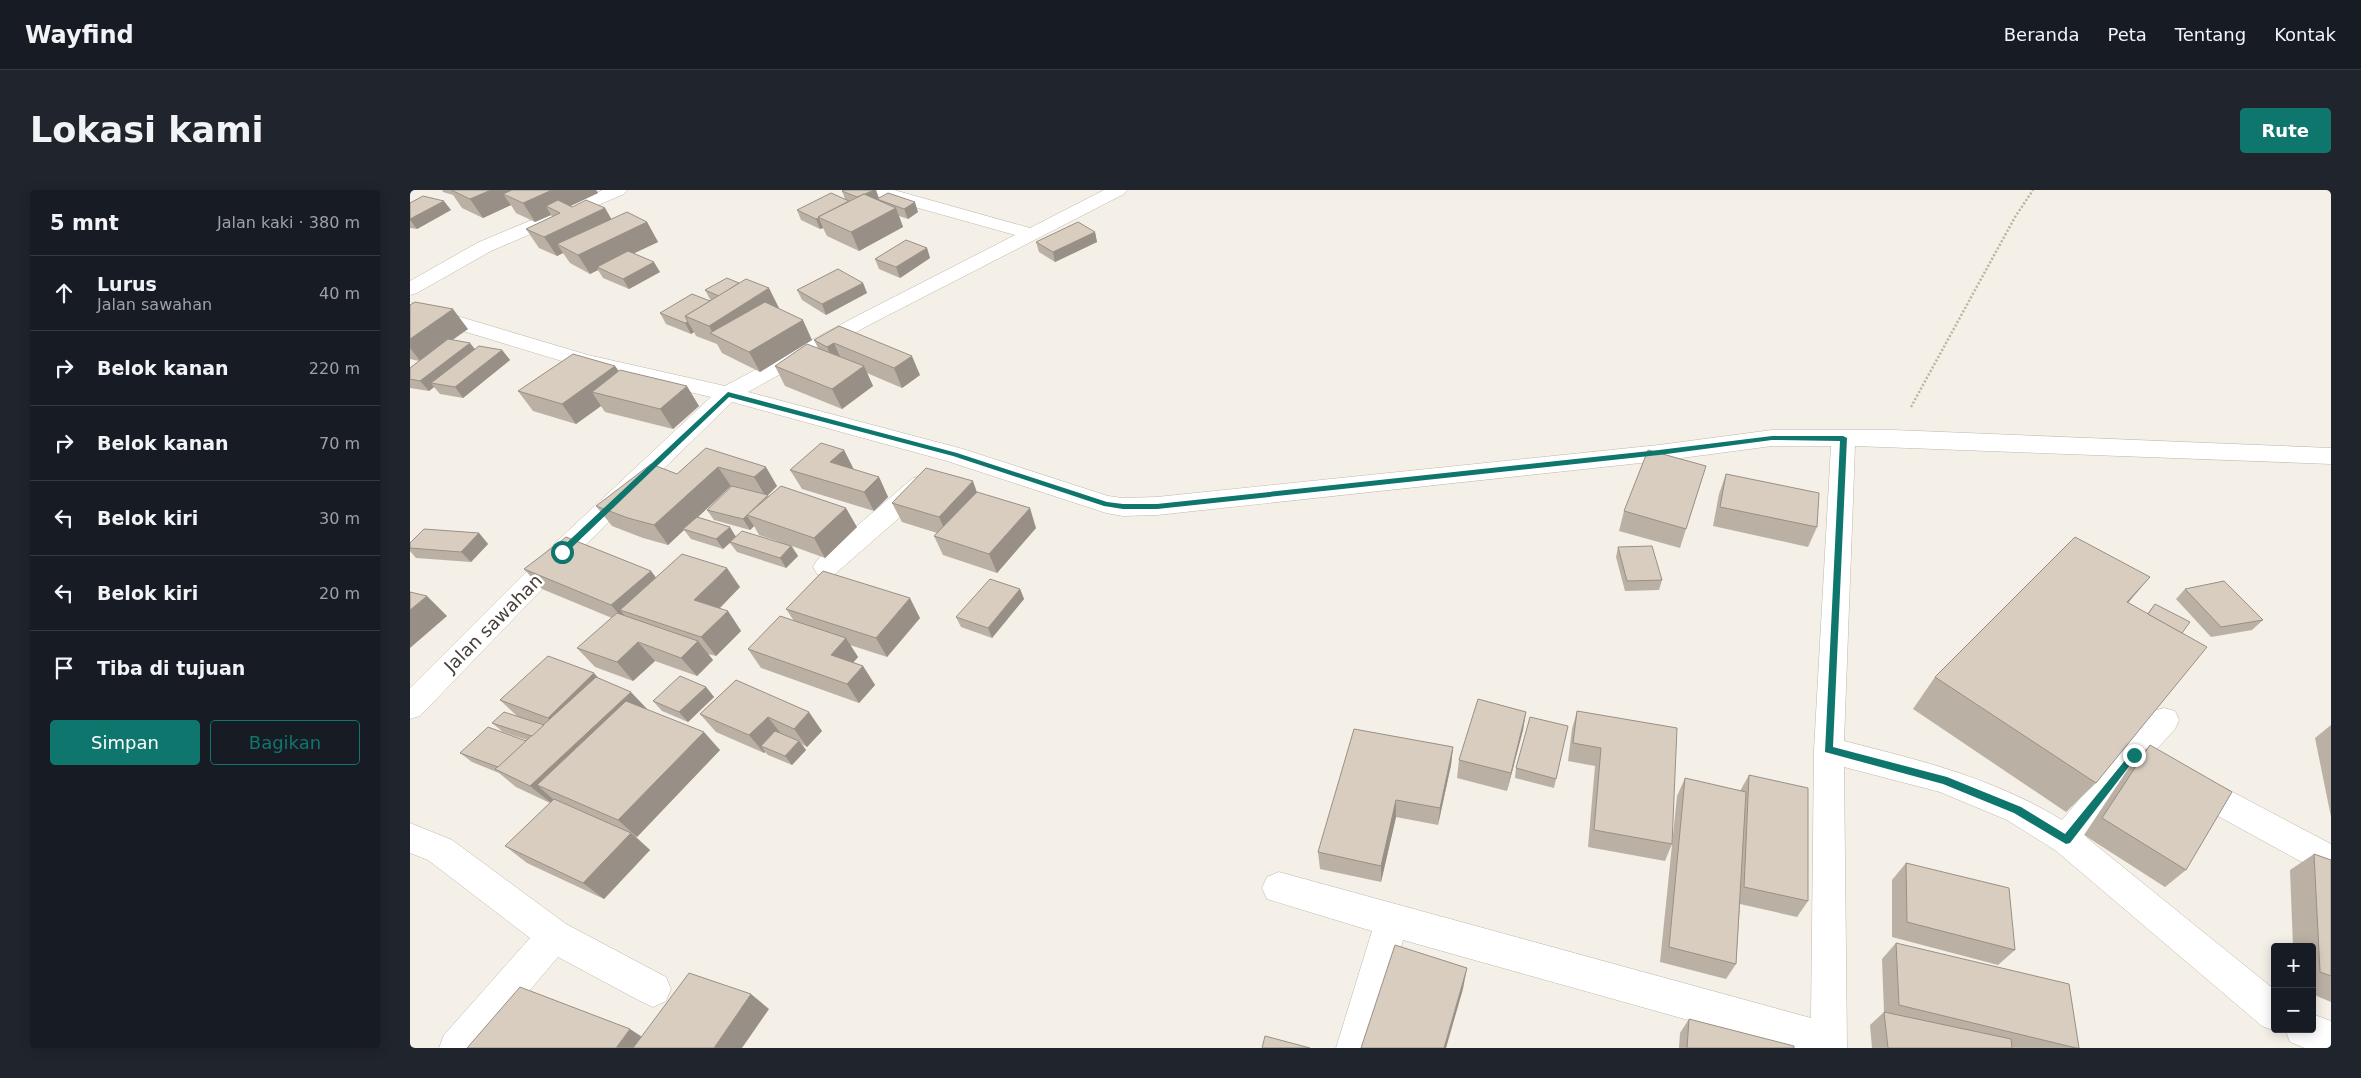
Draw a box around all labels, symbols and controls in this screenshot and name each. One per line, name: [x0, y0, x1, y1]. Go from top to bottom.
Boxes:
text: Wayfind: [25, 21, 134, 49]
text: Beranda: [2004, 24, 2079, 45]
text: Peta: [2107, 24, 2147, 45]
text: Tentang: [2175, 24, 2246, 45]
text: Kontak: [2274, 24, 2336, 45]
button: Rute: [2240, 108, 2331, 153]
text: Lokasi kami: [30, 110, 264, 150]
text: 5 mnt: [50, 211, 119, 235]
text: Jalan kaki · 380 m: [217, 213, 360, 232]
text: Lurus: [97, 273, 157, 295]
icon: ahead: [50, 279, 78, 307]
text: 40 m: [319, 284, 360, 303]
text: Jalan sawahan: [97, 295, 212, 314]
icon: right: [50, 354, 78, 382]
text: Belok kanan: [97, 357, 229, 379]
text: 220 m: [309, 359, 360, 378]
icon: right: [50, 429, 78, 457]
text: Belok kanan: [97, 432, 229, 454]
text: 70 m: [319, 434, 360, 453]
icon: left: [50, 504, 78, 532]
text: Belok kiri: [97, 507, 198, 529]
text: 30 m: [319, 509, 360, 528]
route start: [551, 541, 574, 564]
street label: Jalan sawahan: [439, 570, 546, 677]
icon: left: [50, 579, 78, 607]
text: Belok kiri: [97, 582, 198, 604]
text: 20 m: [319, 584, 360, 603]
icon: arrive: [50, 654, 78, 682]
text: Tiba di tujuan: [97, 657, 245, 679]
button: Simpan: [50, 720, 200, 765]
button: Bagikan: [210, 720, 360, 765]
route end: [2123, 744, 2146, 767]
map controls: [2271, 943, 2316, 1033]
button: +: [2271, 943, 2316, 988]
button: −: [2271, 988, 2316, 1033]

